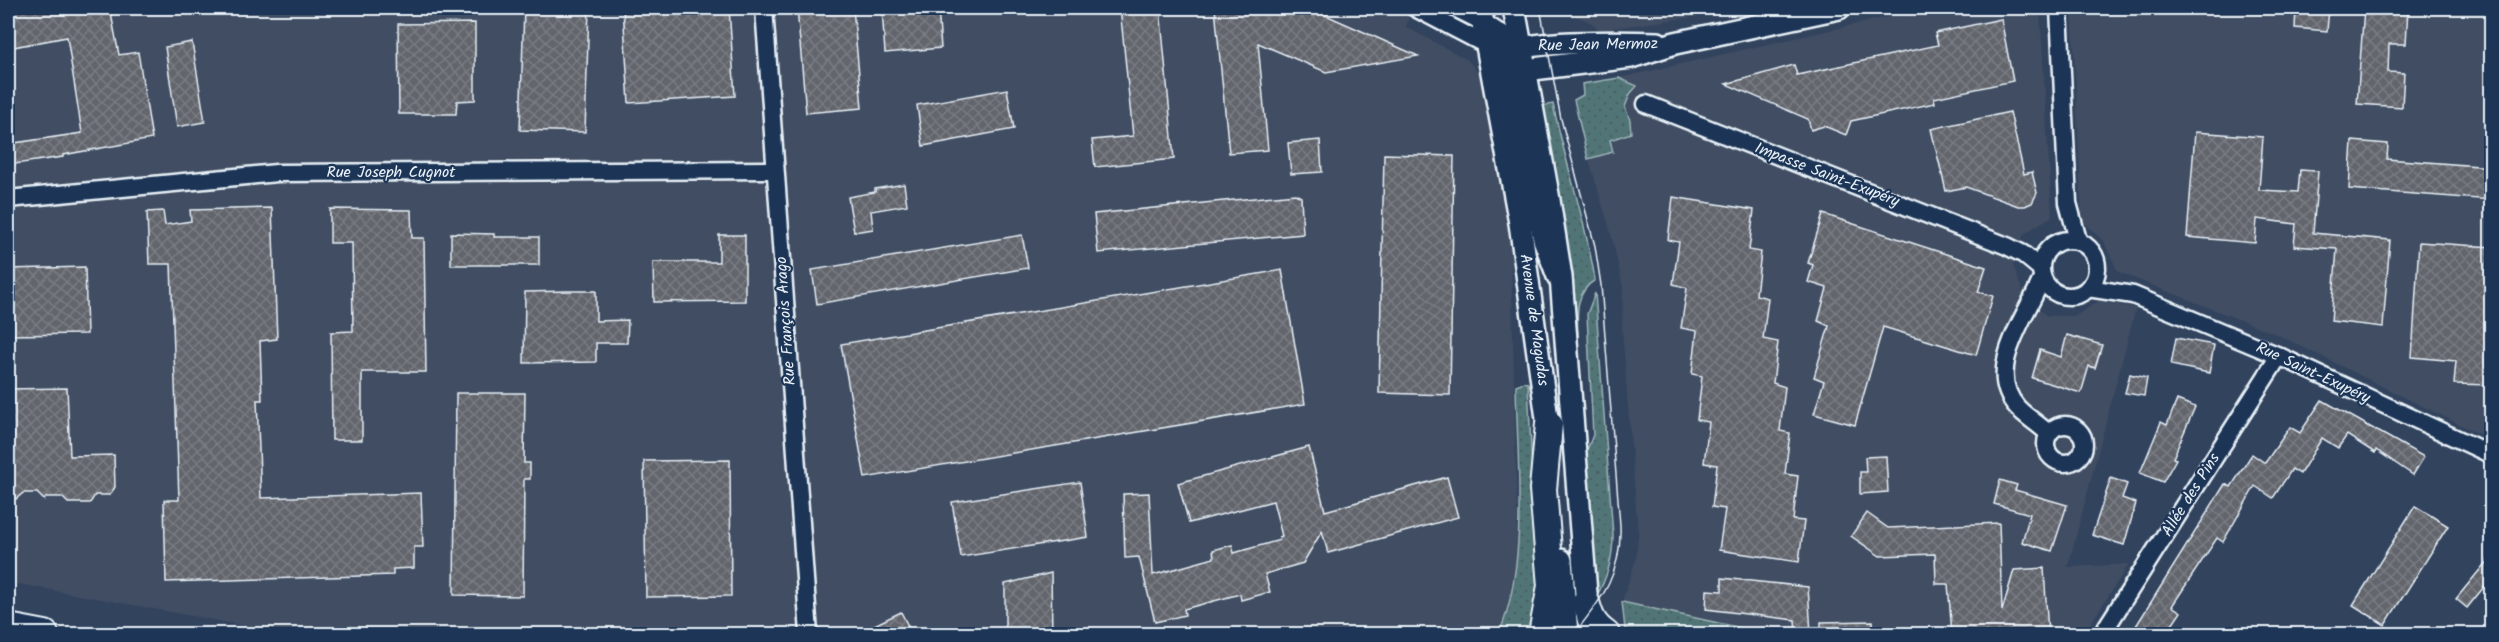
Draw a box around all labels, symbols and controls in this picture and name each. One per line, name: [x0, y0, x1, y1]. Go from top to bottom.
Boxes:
street label: Rue Jean Mermoz: [1538, 31, 1658, 59]
street label: Impasse Saint-Exupéry: [1751, 136, 1904, 214]
street label: Rue Joseph Cugnot: [327, 160, 456, 185]
street label: Avenue de Magudas: [1512, 252, 1556, 388]
street label: Rue François Arago: [769, 256, 803, 386]
street label: Rue Saint-Exupéry: [2252, 335, 2375, 411]
street label: Allée des Pins: [2155, 448, 2227, 542]

